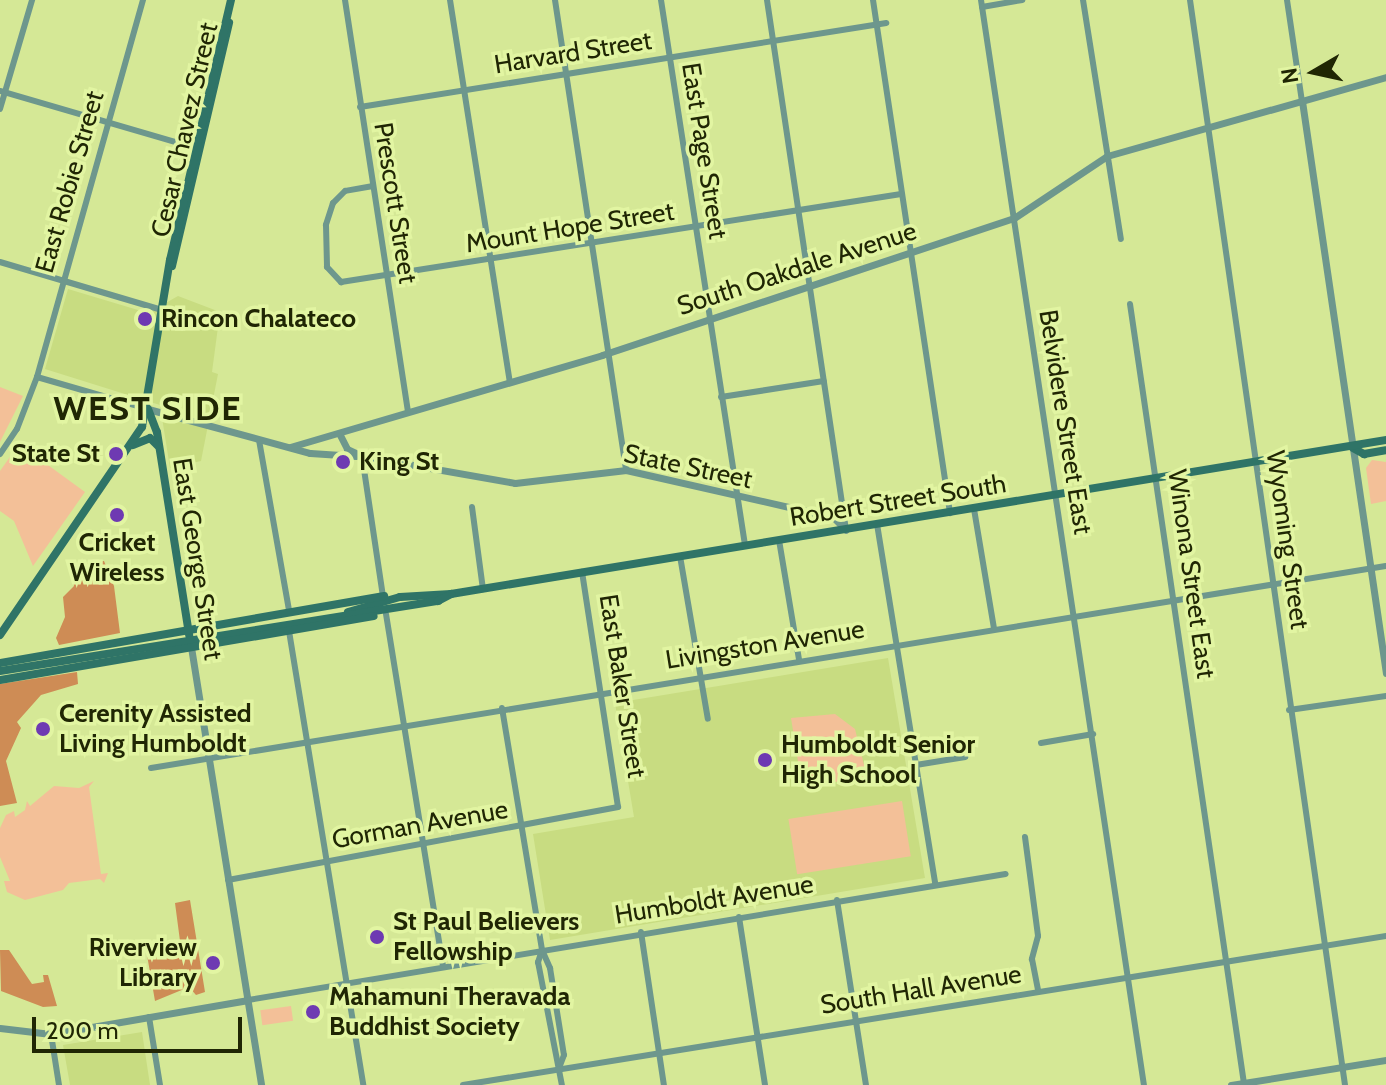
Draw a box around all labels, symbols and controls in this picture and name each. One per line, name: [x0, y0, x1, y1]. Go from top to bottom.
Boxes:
street label: Cesar Chavez Street: [145, 20, 225, 240]
street label: Harvard Street: [492, 25, 654, 81]
north arrow: [1274, 32, 1354, 112]
street label: East Page Street: [675, 61, 733, 241]
text: N: [1275, 66, 1304, 86]
street label: East Robie Street: [29, 88, 111, 276]
street label: Prescott Street: [367, 120, 423, 286]
street label: Mount Hope Street: [464, 196, 676, 260]
street label: South Oakdale Avenue: [673, 216, 921, 322]
place label: Rincon Chalateco: [161, 303, 356, 335]
street label: Belvidere Street East: [1032, 307, 1098, 537]
marker: Rincon Chalateco: [136, 310, 154, 328]
district label: WEST SIDE: [53, 389, 243, 429]
place label: State St: [12, 438, 100, 470]
street label: State Street: [621, 438, 755, 496]
marker: State St: [107, 445, 125, 463]
place label: King St: [359, 446, 439, 478]
street label: Wyoming Street: [1259, 449, 1315, 631]
marker: King St: [334, 453, 352, 471]
street label: East George Street: [166, 456, 228, 662]
street label: Winona Street East: [1161, 467, 1221, 681]
street label: Robert Street South: [788, 468, 1008, 534]
marker: Cricket Wireless: [108, 506, 126, 524]
place label: Cricket Wireless: [70, 527, 164, 588]
street label: East Baker Street: [592, 592, 652, 780]
street label: Livingston Avenue: [663, 614, 867, 676]
place label: Cerenity Assisted Living Humboldt: [59, 698, 252, 760]
marker: Cerenity Assisted Living Humboldt: [34, 720, 52, 738]
place label: Humboldt Senior High School: [781, 729, 975, 790]
marker: Humboldt Senior High School: [756, 751, 774, 769]
street label: Gorman Avenue: [330, 794, 510, 856]
street label: Humboldt Avenue: [612, 869, 816, 931]
place label: St Paul Believers Fellowship: [393, 906, 579, 968]
marker: St Paul Believers Fellowship: [368, 928, 386, 946]
place label: Riverview Library: [89, 932, 197, 994]
marker: Riverview Library: [204, 954, 222, 972]
street label: South Hall Avenue: [818, 959, 1024, 1021]
place label: Mahamuni Theravada Buddhist Society: [329, 981, 570, 1042]
scale bar: [36, 1001, 246, 1051]
marker: Mahamuni Theravada Buddhist Society: [304, 1003, 322, 1021]
text: 200 m: [46, 1016, 119, 1045]

